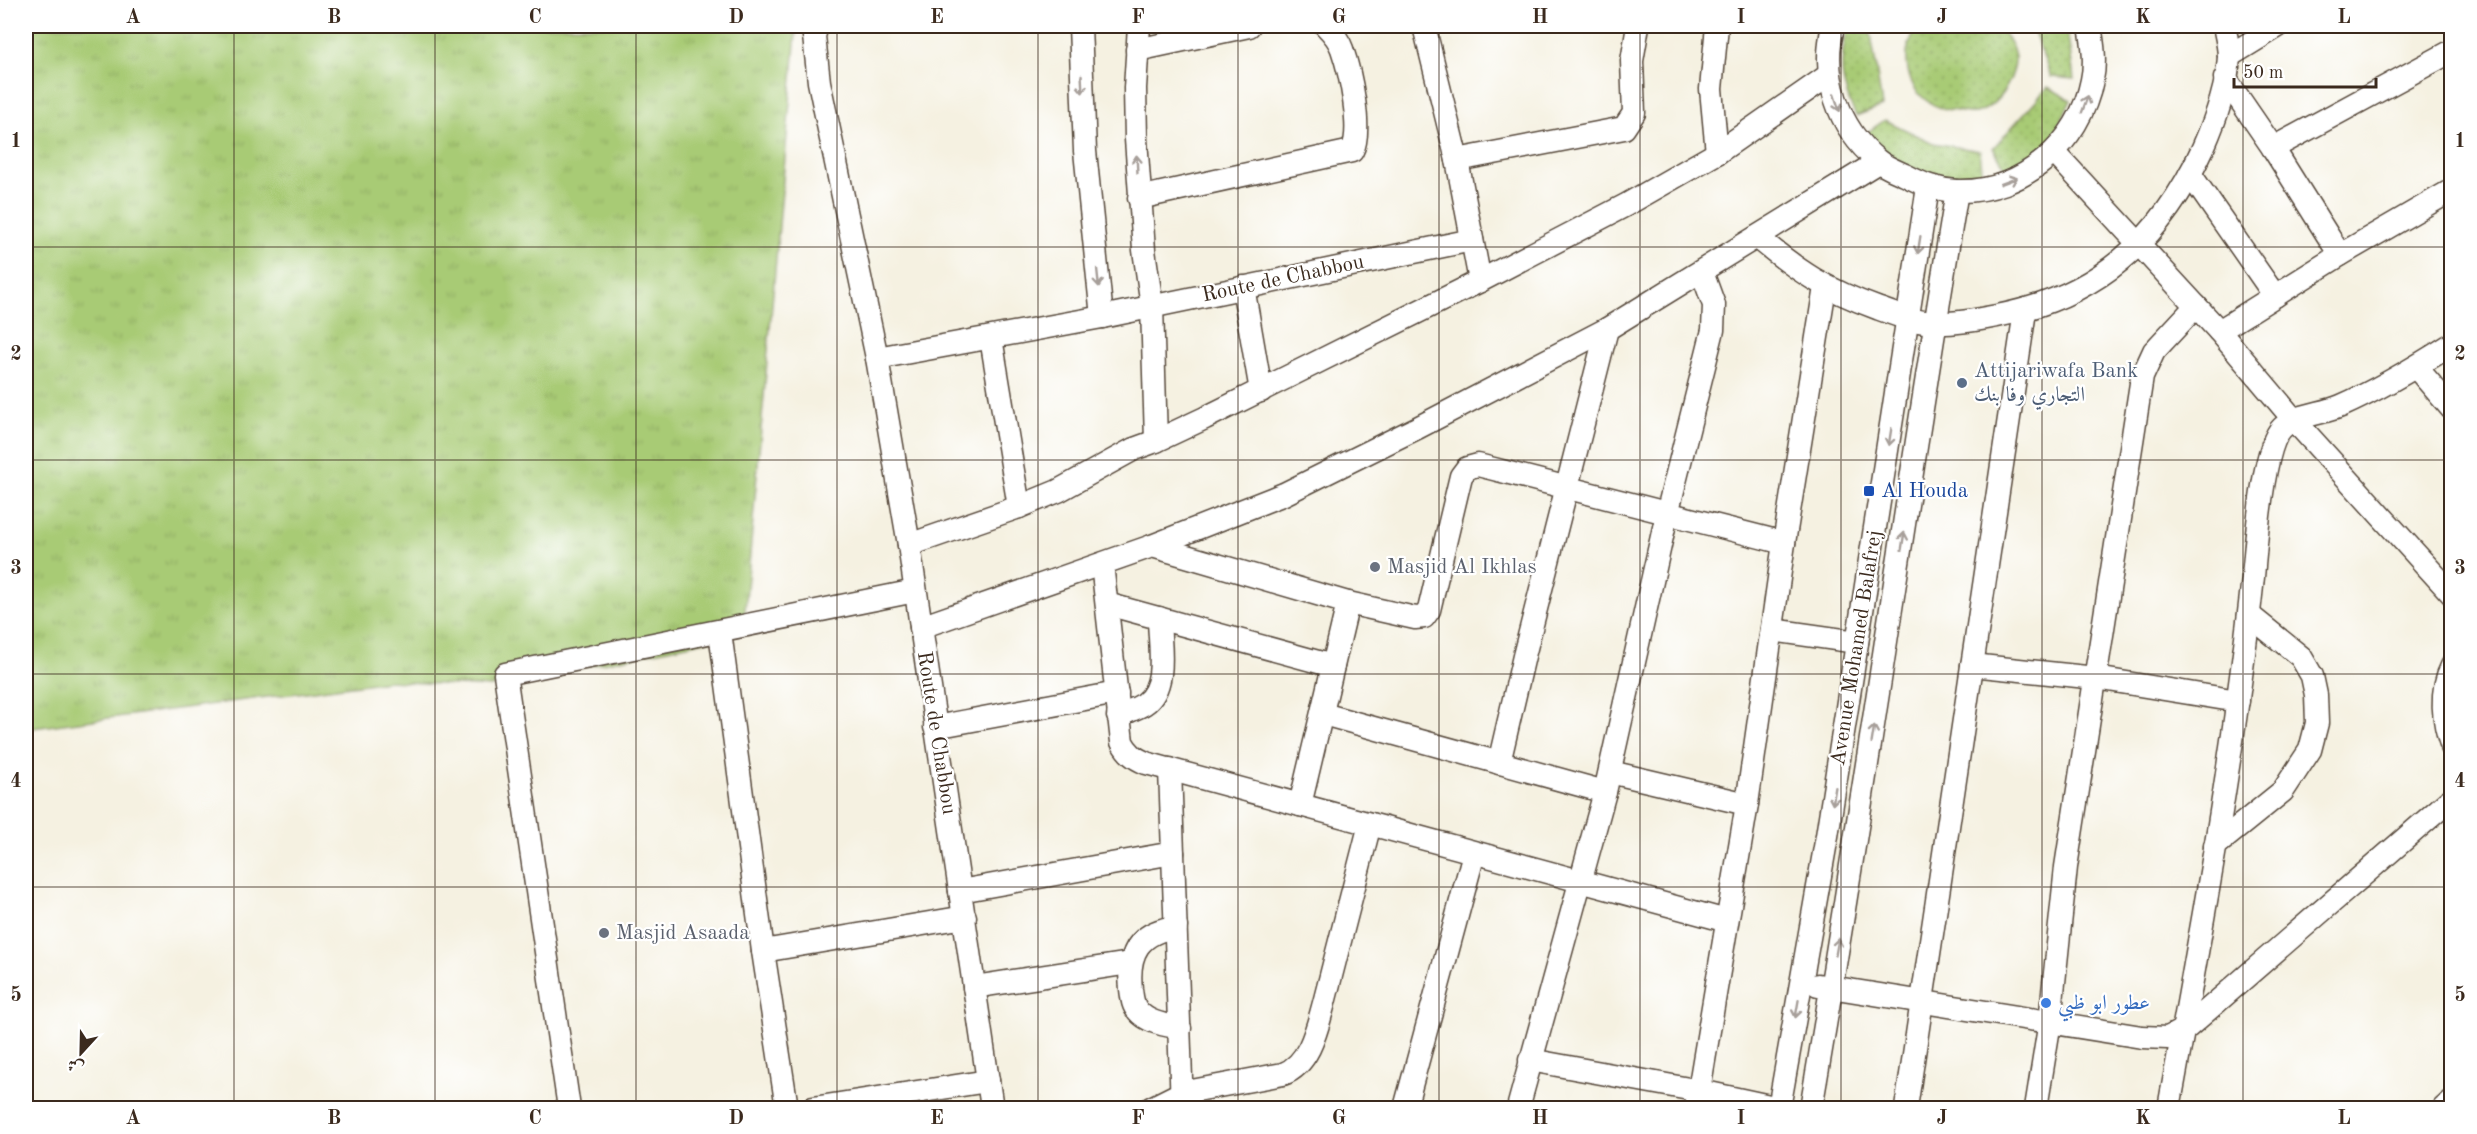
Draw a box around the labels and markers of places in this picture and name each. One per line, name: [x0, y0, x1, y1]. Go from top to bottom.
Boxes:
place label: Attijariwafa Bank التجاري وفا بنك: [1974, 361, 2138, 410]
marker: Attijariwafa Bank التجاري وفا بنك: [1955, 376, 1969, 390]
place label: Al Houda: [1881, 481, 1968, 502]
marker: Al Houda: [1862, 484, 1876, 498]
place label: Masjid Al Ikhlas: [1387, 557, 1537, 578]
marker: Masjid Al Ikhlas: [1368, 560, 1382, 574]
place label: Masjid Asaada: [616, 923, 750, 944]
marker: Masjid Asaada: [597, 926, 611, 940]
place label: عطور ابو ظبي: [2058, 993, 2150, 1022]
marker: عطور ابو ظبي: [2039, 996, 2053, 1010]

